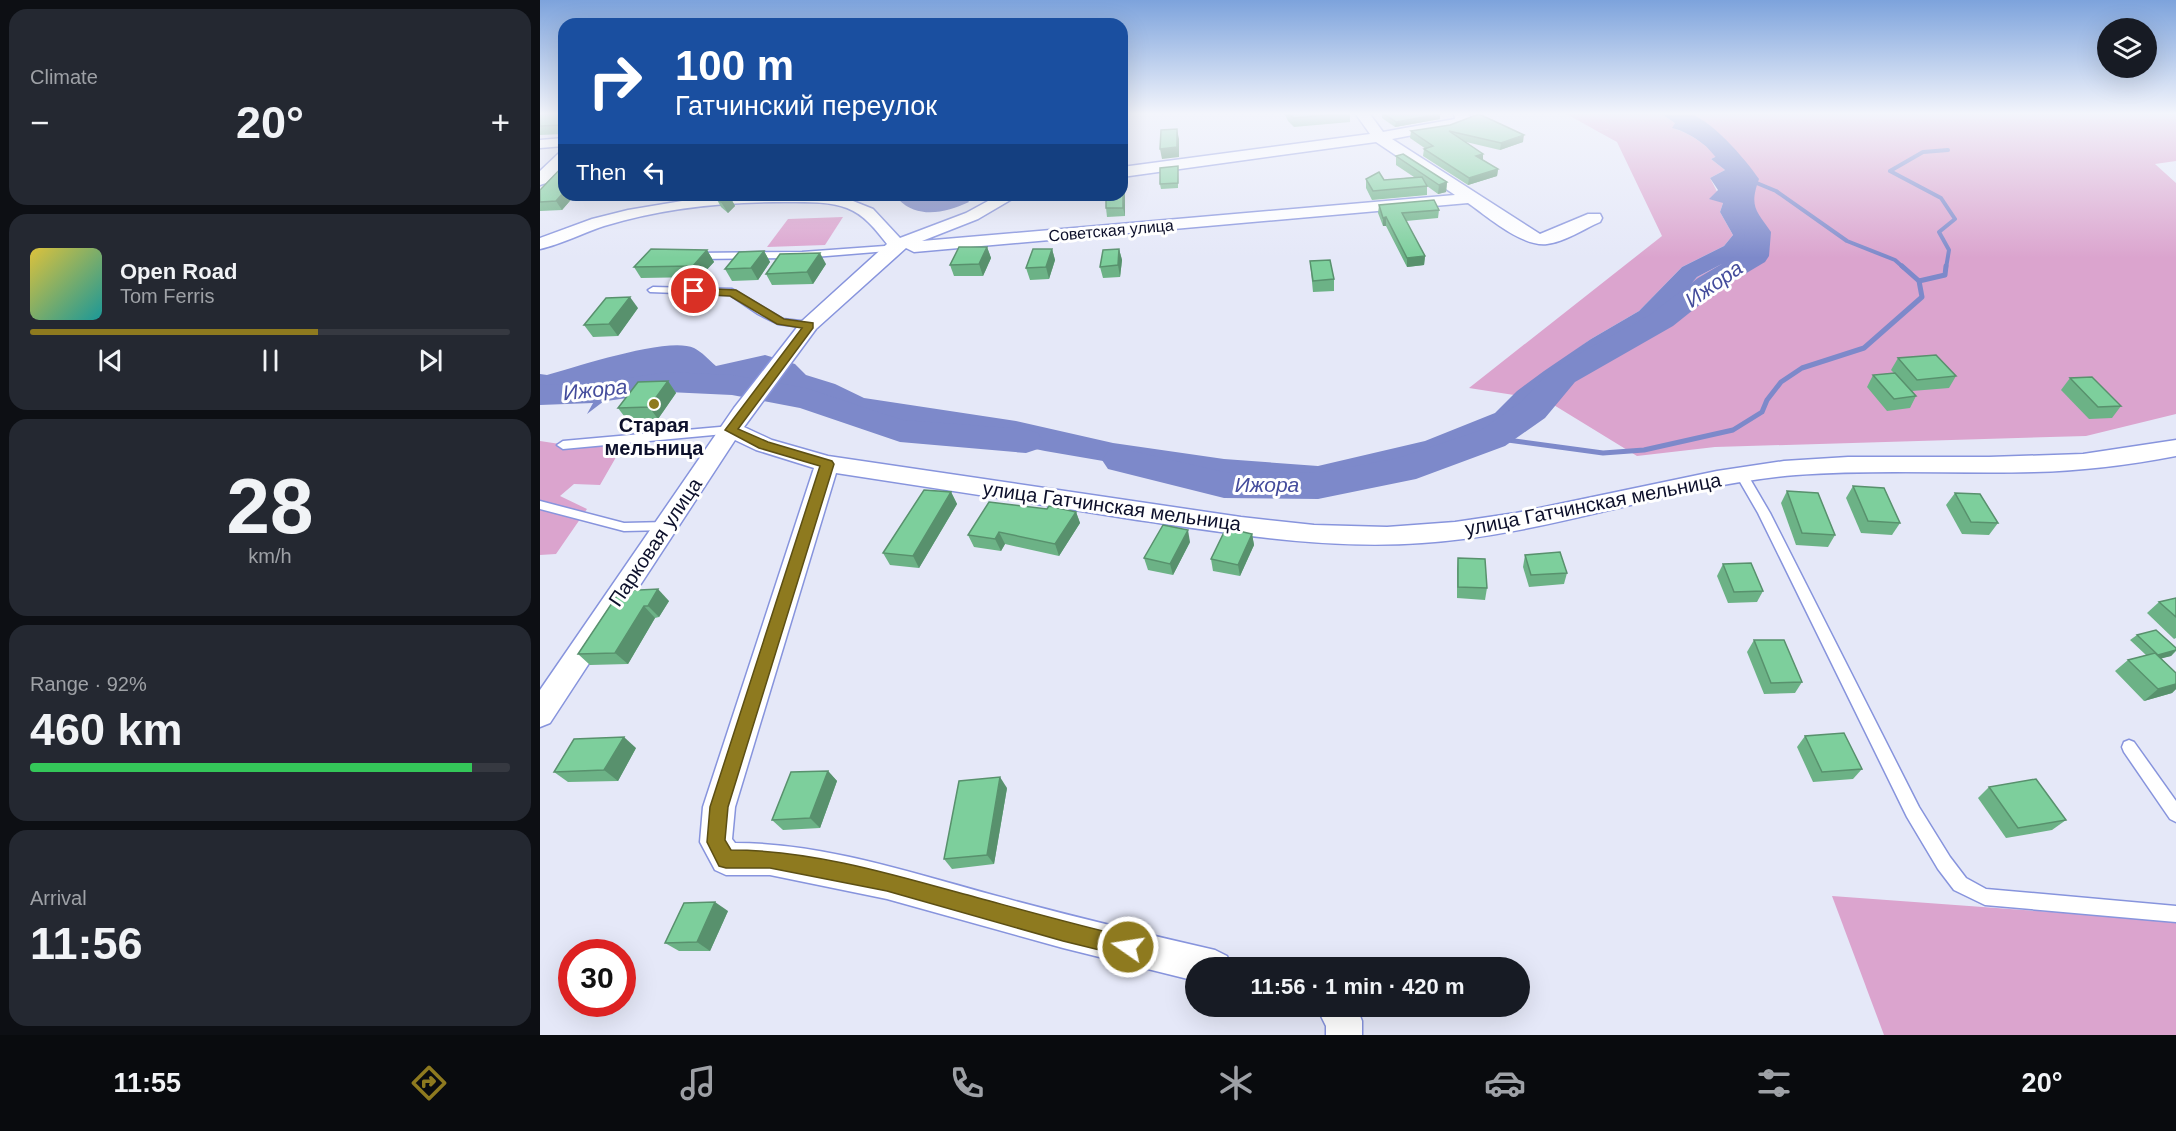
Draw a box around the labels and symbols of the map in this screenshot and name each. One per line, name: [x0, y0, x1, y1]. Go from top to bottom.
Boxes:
street label: Советская улица: [1048, 217, 1174, 244]
water label: Ижора: [1681, 256, 1747, 312]
pin: [668, 265, 719, 316]
water label: Ижора: [562, 375, 628, 404]
marker: Старая мельница: [647, 397, 661, 411]
place label: Старая мельница: [605, 414, 704, 459]
street label: улица Гатчинская мельница: [1463, 468, 1724, 540]
street label: Парковая улица: [604, 473, 706, 610]
water label: Ижора: [1235, 473, 1299, 496]
street label: улица Гатчинская мельница: [981, 477, 1243, 535]
position arrow: [1096, 915, 1160, 979]
speed limit sign: 30: [558, 939, 636, 1017]

